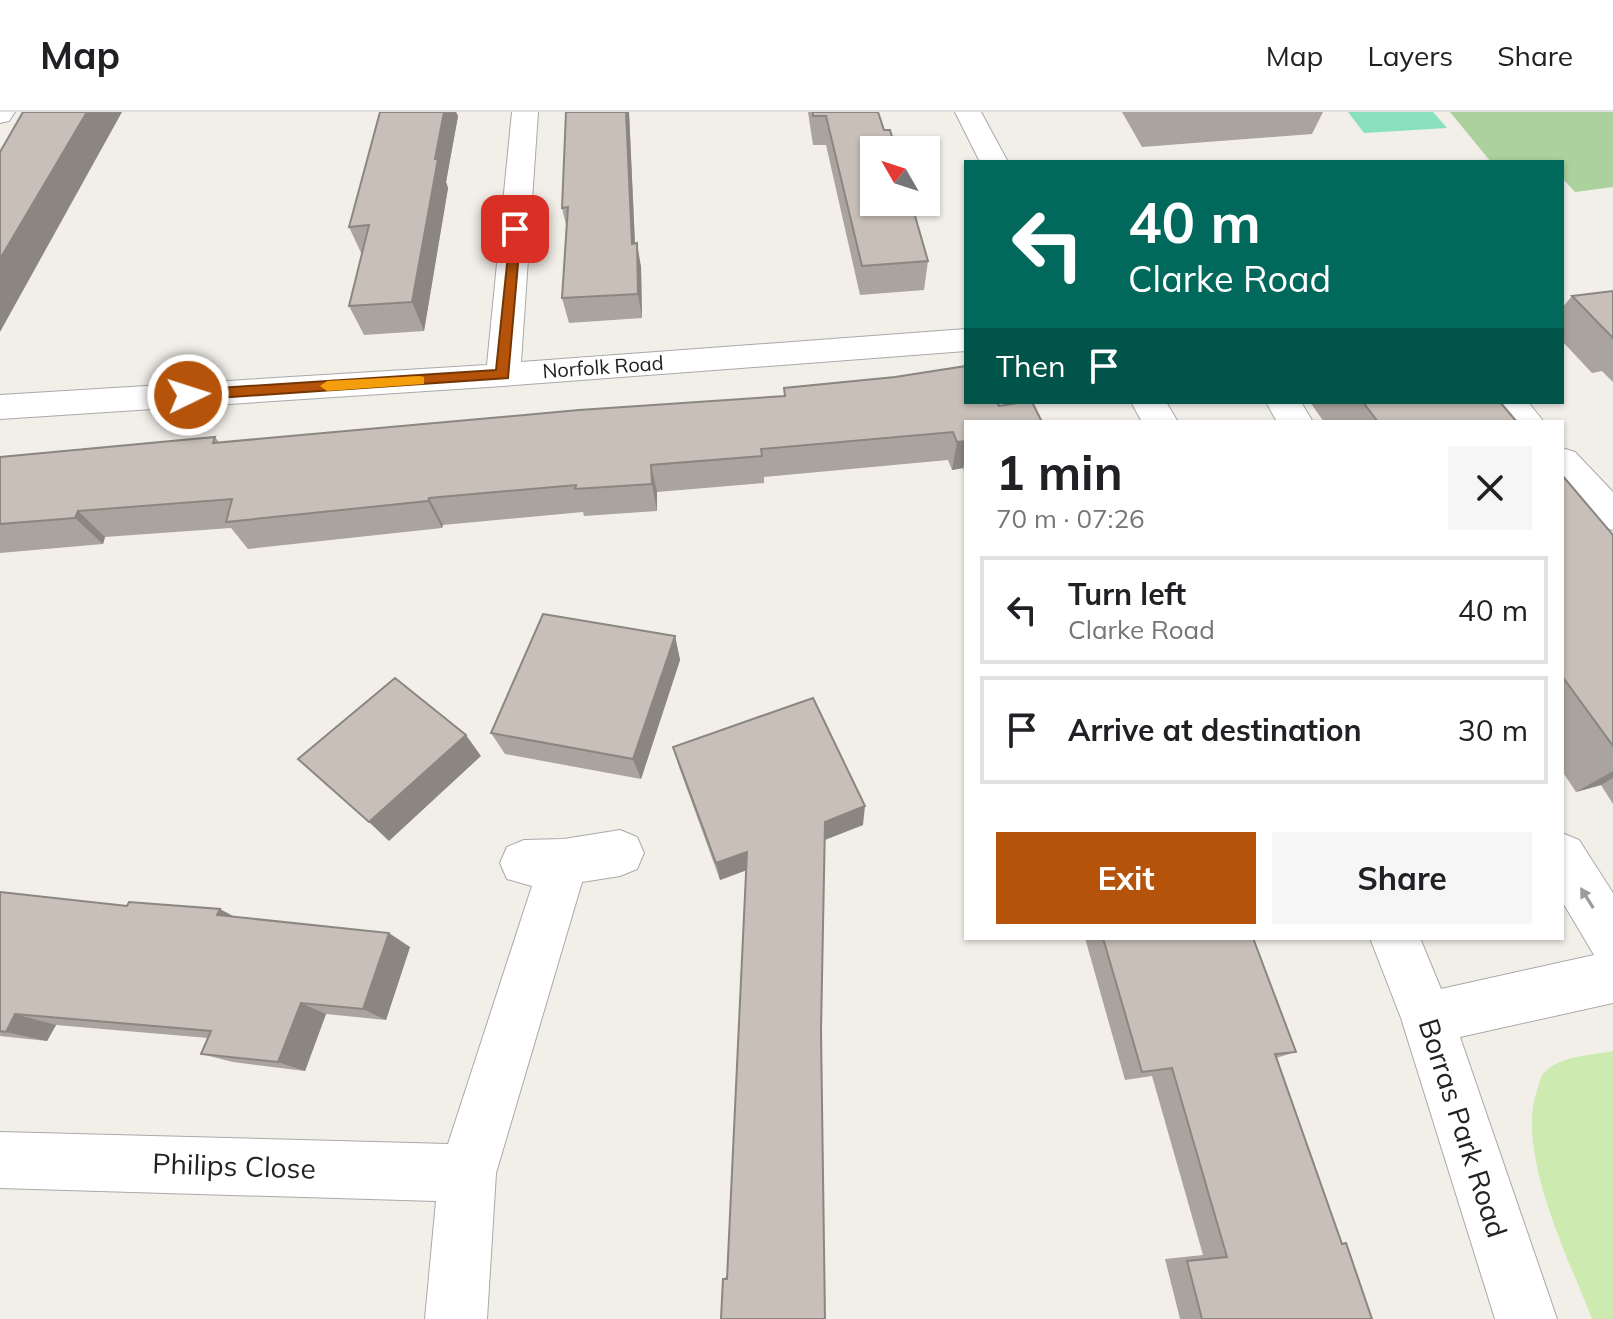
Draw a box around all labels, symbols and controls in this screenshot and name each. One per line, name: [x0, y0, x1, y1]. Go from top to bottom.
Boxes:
text: Map: [40, 31, 120, 79]
text: Map: [1266, 38, 1323, 73]
text: Layers: [1367, 38, 1453, 73]
text: Share: [1497, 38, 1573, 73]
north arrow: [860, 136, 940, 216]
map controls: [860, 136, 940, 216]
text: 40 m: [1128, 187, 1261, 257]
icon: left: [996, 192, 1100, 296]
pin: [481, 195, 549, 263]
icon: arrive: [493, 207, 537, 251]
text: Clarke Road: [1128, 256, 1331, 301]
icon: arrive: [1082, 344, 1126, 388]
text: Then: [996, 347, 1066, 385]
street label: Norfolk Road: [542, 350, 664, 383]
position arrow: [146, 353, 230, 437]
text: 1 min: [996, 442, 1123, 502]
button: close: [1448, 446, 1532, 530]
text: 70 m · 07:26: [996, 502, 1145, 535]
text: Turn left: [1068, 575, 1186, 613]
icon: left: [1000, 588, 1044, 632]
text: 40 m: [1458, 591, 1528, 629]
text: Clarke Road: [1068, 613, 1215, 646]
icon: arrive: [1000, 708, 1044, 752]
text: Arrive at destination: [1068, 711, 1362, 749]
text: 30 m: [1458, 711, 1528, 749]
button: Exit: [996, 832, 1256, 924]
button: Share: [1272, 832, 1532, 924]
one-way arrow: [1581, 887, 1595, 909]
street label: Borras Park Road: [1412, 1014, 1515, 1242]
street label: Philips Close: [152, 1145, 316, 1186]

